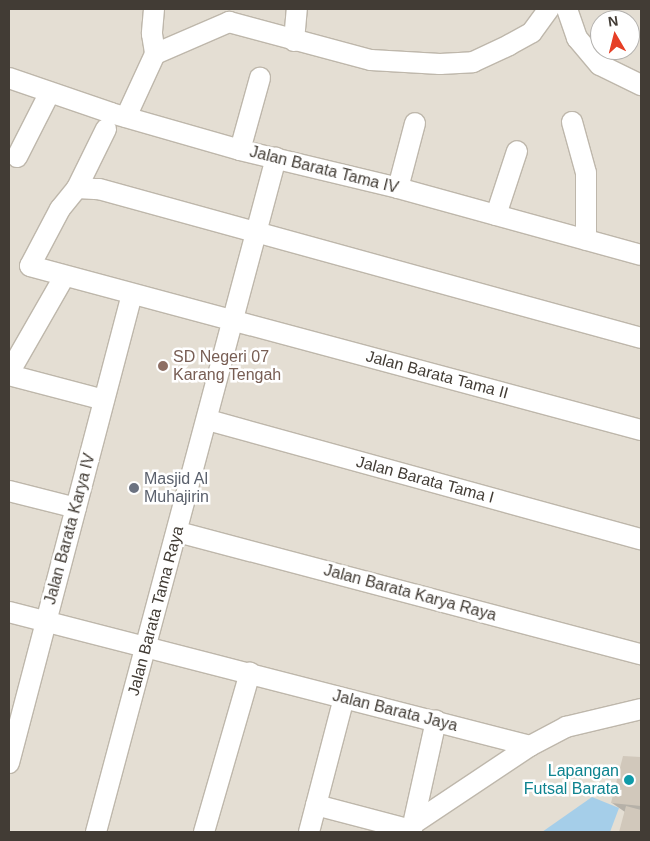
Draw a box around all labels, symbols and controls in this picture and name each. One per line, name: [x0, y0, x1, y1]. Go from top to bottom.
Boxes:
north arrow: [590, 10, 640, 60]
text: N: [607, 13, 619, 30]
street label: Jalan Barata Tama IV: [247, 142, 401, 198]
place label: SD Negeri 07 Karang Tengah: [173, 347, 282, 385]
street label: Jalan Barata Tama II: [364, 347, 510, 403]
marker: SD Negeri 07 Karang Tengah: [157, 360, 169, 372]
street label: Jalan Barata Karya IV: [41, 451, 99, 607]
street label: Jalan Barata Tama I: [354, 452, 496, 508]
place label: Masjid Al Muhajirin: [144, 469, 209, 507]
marker: Masjid Al Muhajirin: [128, 482, 140, 494]
street label: Jalan Barata Tama Raya: [124, 524, 188, 698]
street label: Jalan Barata Karya Raya: [322, 561, 498, 625]
street label: Jalan Barata Jaya: [331, 686, 459, 736]
place label: Lapangan Futsal Barata: [524, 761, 619, 799]
marker: Lapangan Futsal Barata: [623, 774, 635, 786]

